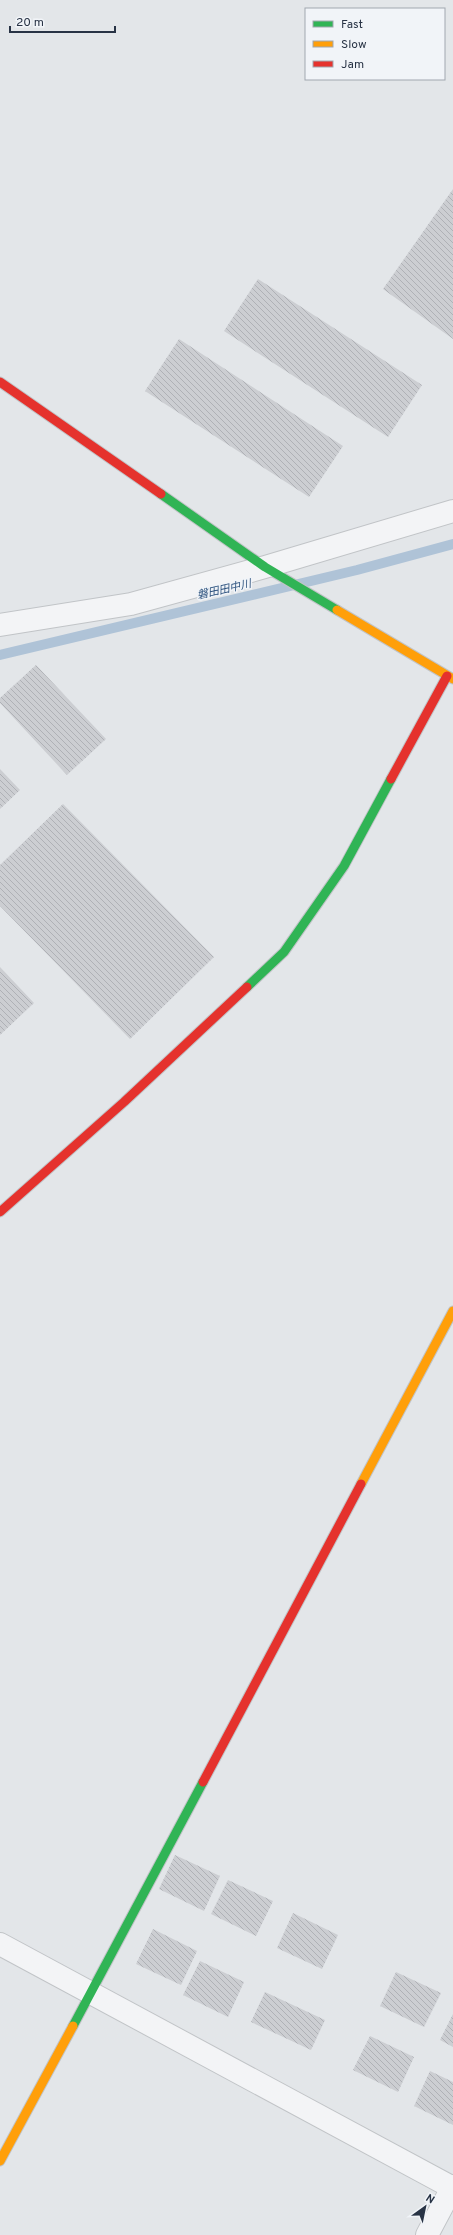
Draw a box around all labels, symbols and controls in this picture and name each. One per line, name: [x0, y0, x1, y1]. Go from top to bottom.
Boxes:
scale bar: [10, 8, 115, 34]
legend: [305, 8, 445, 80]
text: 20 m: [16, 15, 44, 31]
text: Fast: [341, 17, 363, 33]
text: Slow: [341, 37, 367, 53]
text: Jam: [341, 57, 364, 73]
water label: 磐田田中川: [196, 577, 254, 603]
north arrow: [405, 2187, 445, 2227]
text: N: [423, 2191, 437, 2207]

